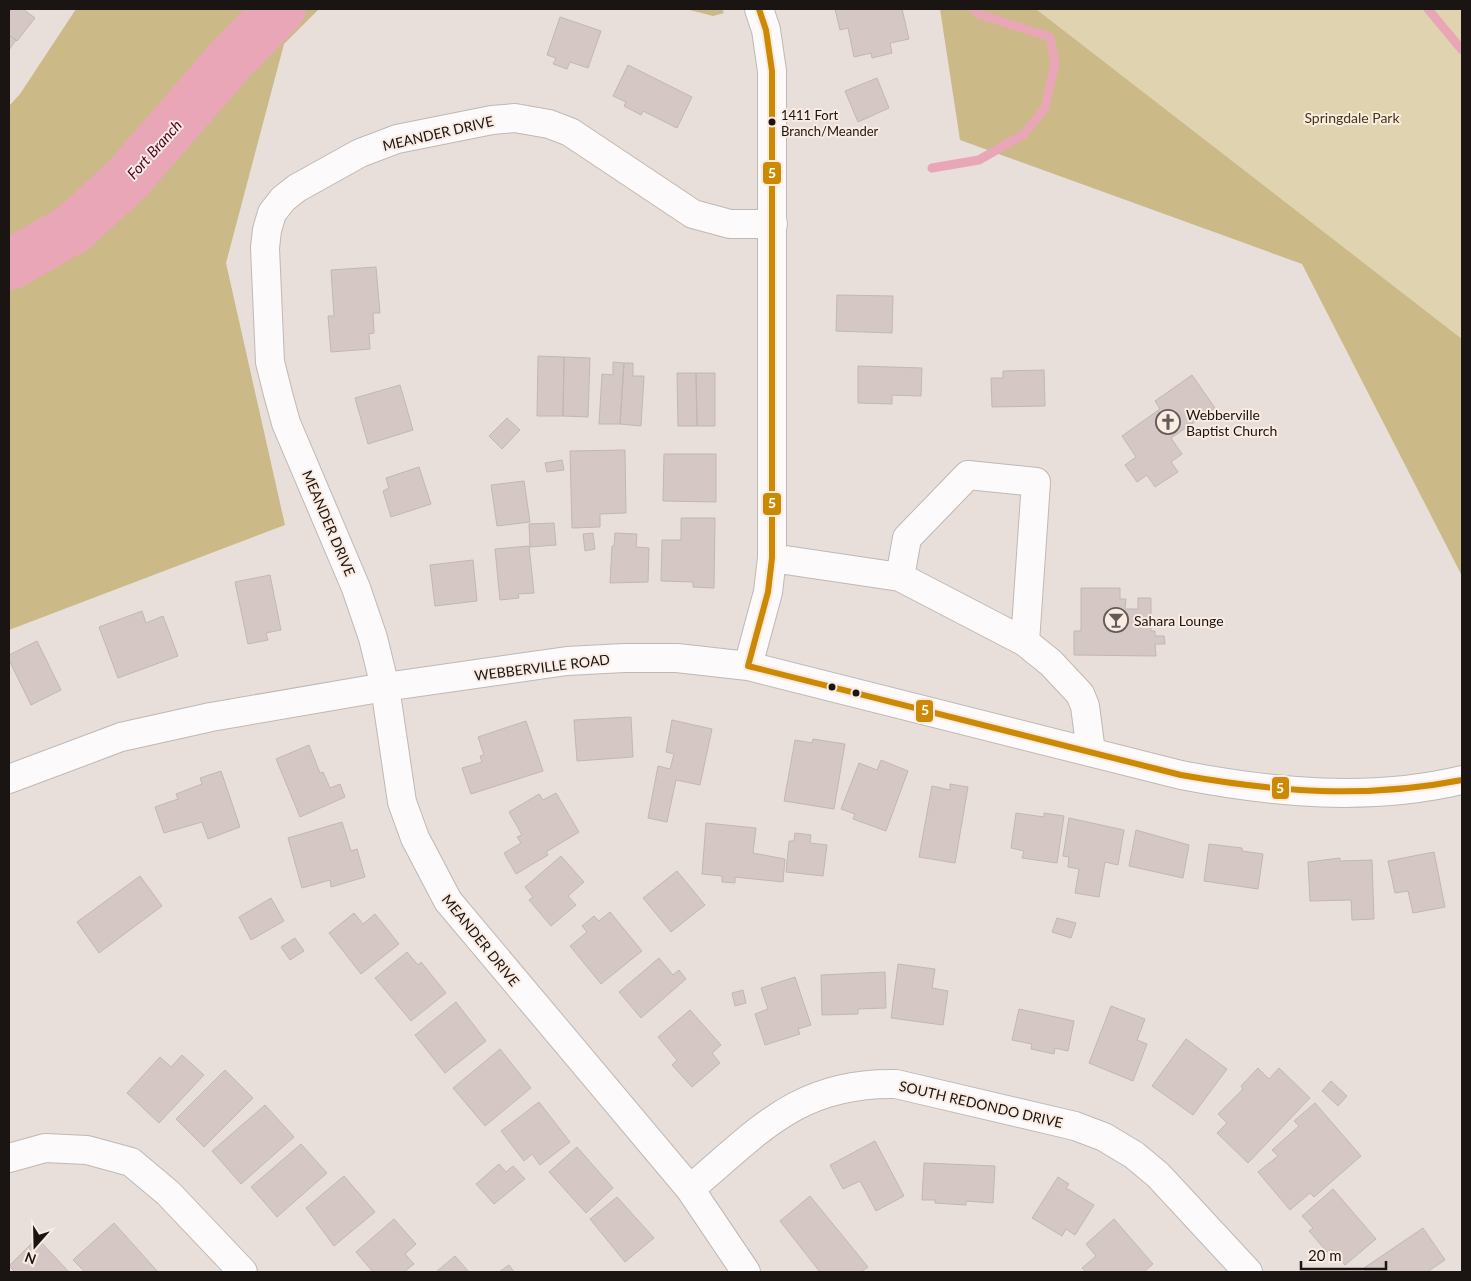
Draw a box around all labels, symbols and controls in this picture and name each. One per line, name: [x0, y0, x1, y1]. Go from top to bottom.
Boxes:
place label: 1411 Fort Branch/Meander: [781, 107, 879, 139]
park label: Springdale Park: [1304, 109, 1400, 126]
street label: MEANDER DRIVE: [381, 112, 495, 154]
water label: Fort Branch: [123, 116, 185, 182]
marker: 1411 Fort Branch/Meander: [767, 117, 777, 127]
line badge: 5: [762, 161, 782, 185]
text: 5: [768, 164, 776, 181]
place label: Webberville Baptist Church: [1186, 406, 1277, 439]
church icon: Webberville Baptist Church: [1155, 409, 1181, 435]
street label: MEANDER DRIVE: [299, 468, 359, 578]
line badge: 5: [762, 492, 782, 516]
text: 5: [768, 494, 776, 511]
bar icon: Sahara Lounge: [1103, 607, 1129, 633]
place label: Sahara Lounge: [1134, 612, 1224, 629]
street label: WEBBERVILLE ROAD: [473, 650, 611, 684]
unlabelled marker: [827, 682, 837, 692]
unlabelled marker: [851, 688, 861, 698]
line badge: 5: [915, 699, 934, 723]
text: 5: [921, 701, 929, 718]
line badge: 5: [1271, 776, 1290, 800]
text: 5: [1276, 779, 1284, 796]
street label: MEANDER DRIVE: [439, 891, 523, 989]
street label: SOUTH REDONDO DRIVE: [898, 1077, 1064, 1131]
north arrow: [10, 1221, 60, 1271]
scale bar: [1301, 1238, 1386, 1270]
text: 20 m: [1308, 1246, 1342, 1264]
text: N: [22, 1249, 38, 1269]

